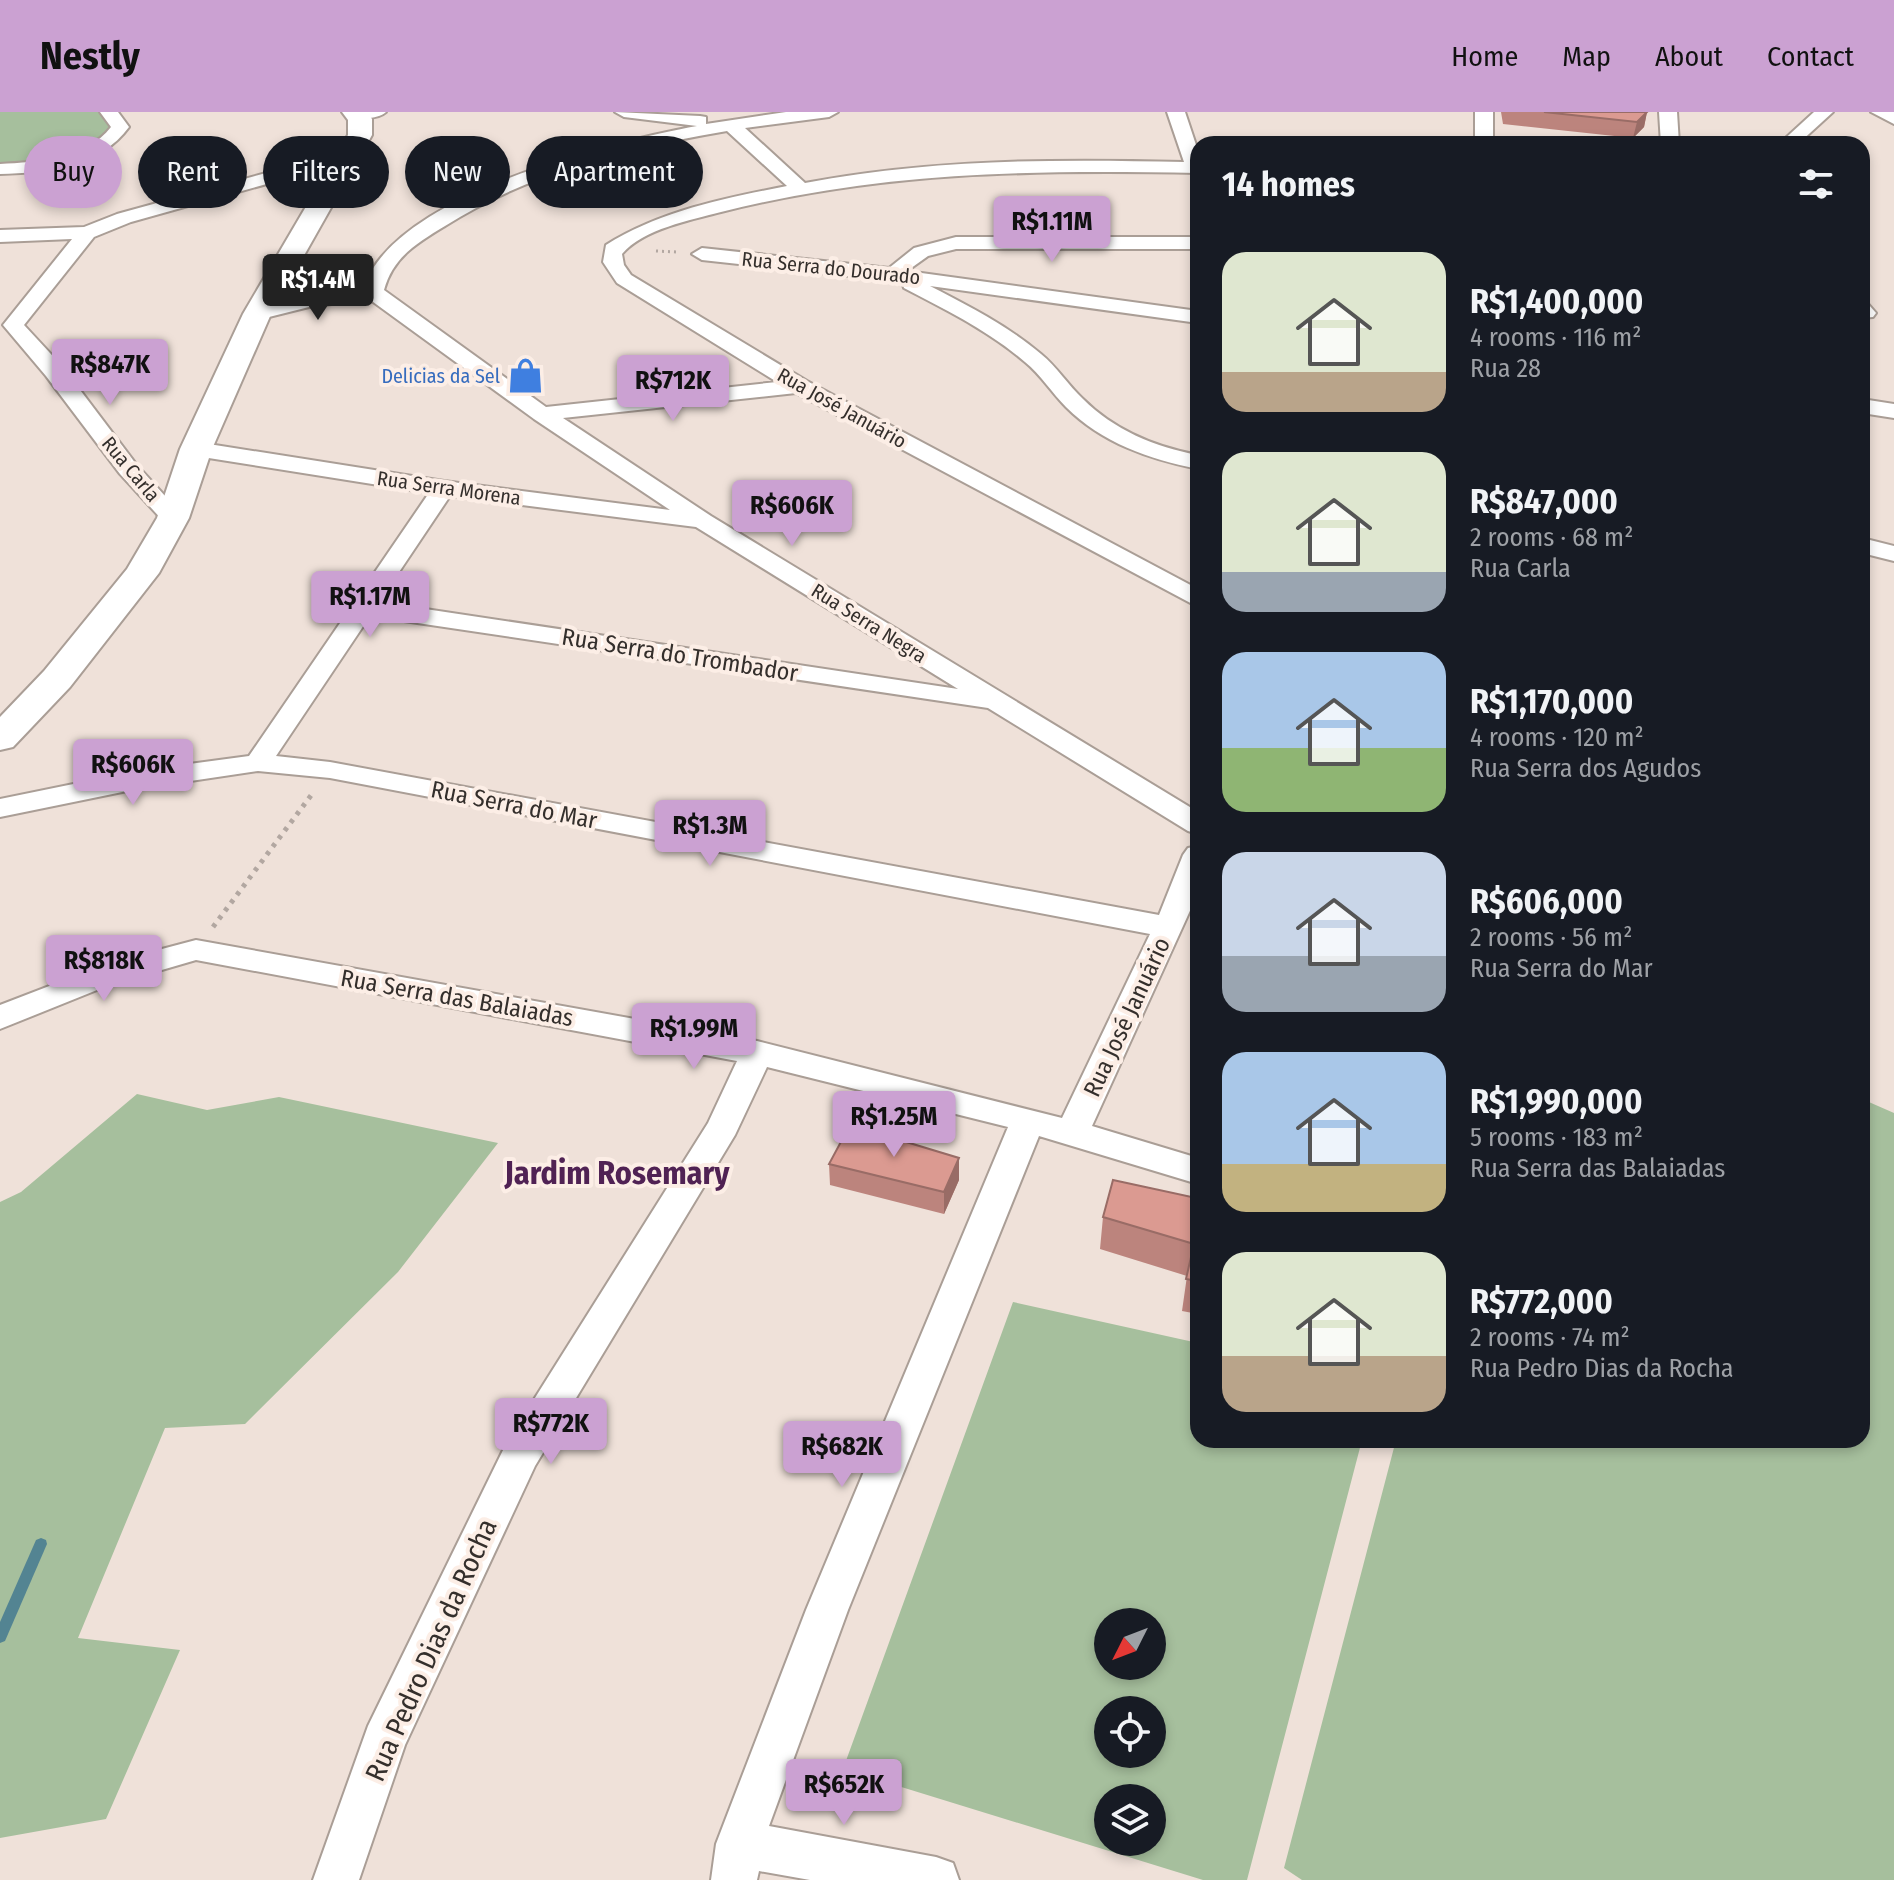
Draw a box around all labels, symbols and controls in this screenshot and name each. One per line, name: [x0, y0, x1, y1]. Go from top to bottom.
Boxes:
text: Nestly: [40, 33, 140, 79]
text: Home: [1451, 40, 1518, 73]
text: Map: [1562, 40, 1611, 73]
text: About: [1655, 40, 1723, 73]
text: Contact: [1767, 40, 1854, 73]
chip: Buy: [24, 136, 122, 208]
chip: Rent: [138, 136, 247, 208]
chip: Filters: [263, 136, 389, 208]
chip: New: [405, 136, 510, 208]
chip: Apartment: [526, 136, 703, 208]
icon: filters: [1794, 162, 1838, 206]
text: 14 homes: [1222, 164, 1355, 205]
pin: R$1.11M: [978, 196, 1126, 264]
text: R$1.11M: [1012, 206, 1093, 237]
street label: Rua Serra do Dourado: [741, 247, 921, 289]
pin: R$1.4M: [253, 254, 383, 322]
text: R$1.4M: [281, 264, 355, 295]
text: R$1,400,000: [1470, 281, 1643, 322]
icon: home: [1286, 284, 1382, 380]
text: 4 rooms · 116 m²: [1470, 322, 1641, 353]
pin: R$847K: [45, 339, 175, 407]
text: R$847K: [70, 349, 150, 380]
text: Rua 28: [1470, 353, 1541, 384]
pin: R$712K: [608, 355, 738, 423]
shop icon: Delicias da Sel: [507, 357, 545, 395]
street label: Rua José Januário: [773, 363, 911, 453]
place label: Delicias da Sel: [381, 364, 500, 388]
text: R$712K: [635, 365, 711, 396]
street label: Rua Carla: [97, 432, 165, 506]
street label: Rua Serra Morena: [376, 466, 522, 510]
pin: R$606K: [727, 480, 857, 548]
text: R$847,000: [1470, 481, 1618, 522]
icon: home: [1286, 484, 1382, 580]
text: R$606K: [750, 490, 834, 521]
text: 2 rooms · 68 m²: [1470, 522, 1633, 553]
text: Rua Carla: [1470, 553, 1571, 584]
pin: R$1.17M: [296, 571, 444, 639]
street label: Rua Serra Negra: [807, 578, 931, 668]
text: R$1.17M: [329, 581, 411, 612]
street label: Rua Serra do Trombador: [560, 623, 801, 688]
text: R$1,170,000: [1470, 681, 1633, 722]
icon: home: [1286, 684, 1382, 780]
text: 4 rooms · 120 m²: [1470, 722, 1644, 753]
pin: R$606K: [68, 739, 198, 807]
text: R$606K: [91, 749, 175, 780]
text: Rua Serra dos Agudos: [1470, 753, 1701, 784]
street label: Rua Serra do Mar: [429, 775, 600, 835]
pin: R$1.3M: [645, 800, 775, 868]
text: R$1.3M: [673, 810, 747, 841]
text: R$606,000: [1470, 881, 1623, 922]
icon: home: [1286, 884, 1382, 980]
text: 2 rooms · 56 m²: [1470, 922, 1632, 953]
street label: Rua José Januário: [1078, 933, 1176, 1101]
pin: R$818K: [39, 935, 169, 1003]
text: R$818K: [64, 945, 144, 976]
text: Rua Serra do Mar: [1470, 953, 1653, 984]
street label: Rua Serra das Balaiadas: [339, 964, 575, 1032]
pin: R$1.99M: [620, 1003, 768, 1071]
text: R$1.99M: [650, 1013, 738, 1044]
text: R$1,990,000: [1470, 1081, 1642, 1122]
icon: home: [1286, 1084, 1382, 1180]
pin: R$1.25M: [820, 1091, 968, 1159]
text: R$1.25M: [851, 1101, 937, 1132]
text: 5 rooms · 183 m²: [1470, 1122, 1643, 1153]
text: Rua Serra das Balaiadas: [1470, 1153, 1725, 1184]
district label: Jardim Rosemary: [504, 1154, 730, 1192]
text: R$772,000: [1470, 1281, 1613, 1322]
icon: home: [1286, 1284, 1382, 1380]
text: 2 rooms · 74 m²: [1470, 1322, 1630, 1353]
text: Rua Pedro Dias da Rocha: [1470, 1353, 1734, 1384]
pin: R$772K: [486, 1398, 616, 1466]
text: R$772K: [513, 1408, 589, 1439]
pin: R$682K: [777, 1421, 907, 1489]
text: R$682K: [801, 1431, 883, 1462]
street label: Rua Pedro Dias da Rocha: [358, 1514, 504, 1786]
north arrow: [1094, 1608, 1166, 1680]
map controls: [1094, 1608, 1166, 1856]
button: locate: [1094, 1696, 1166, 1768]
pin: R$652K: [779, 1759, 909, 1827]
text: R$652K: [804, 1769, 884, 1800]
button: layers: [1094, 1784, 1166, 1856]

